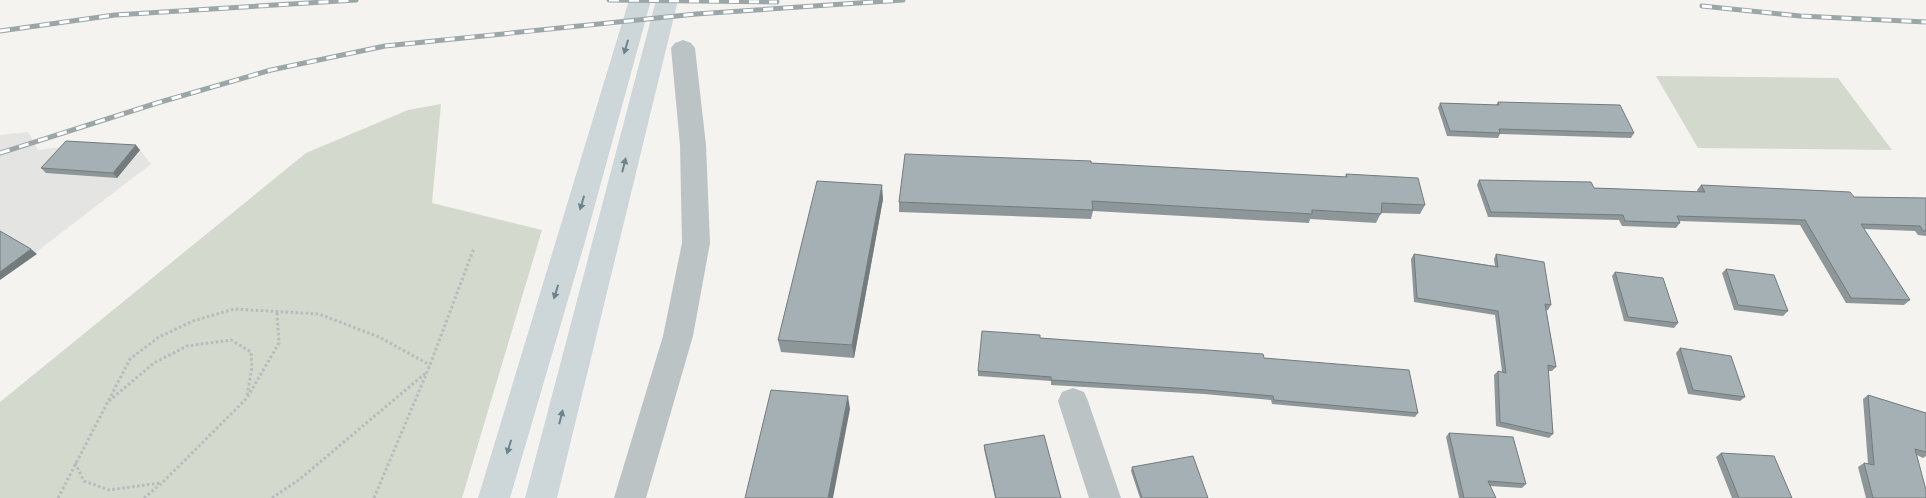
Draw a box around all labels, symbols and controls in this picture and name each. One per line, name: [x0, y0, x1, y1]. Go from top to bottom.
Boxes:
one-way arrow: [622, 39, 630, 54]
one-way arrow: [621, 157, 629, 172]
one-way arrow: [578, 196, 586, 211]
one-way arrow: [552, 284, 560, 299]
one-way arrow: [557, 409, 565, 424]
one-way arrow: [505, 440, 513, 455]

